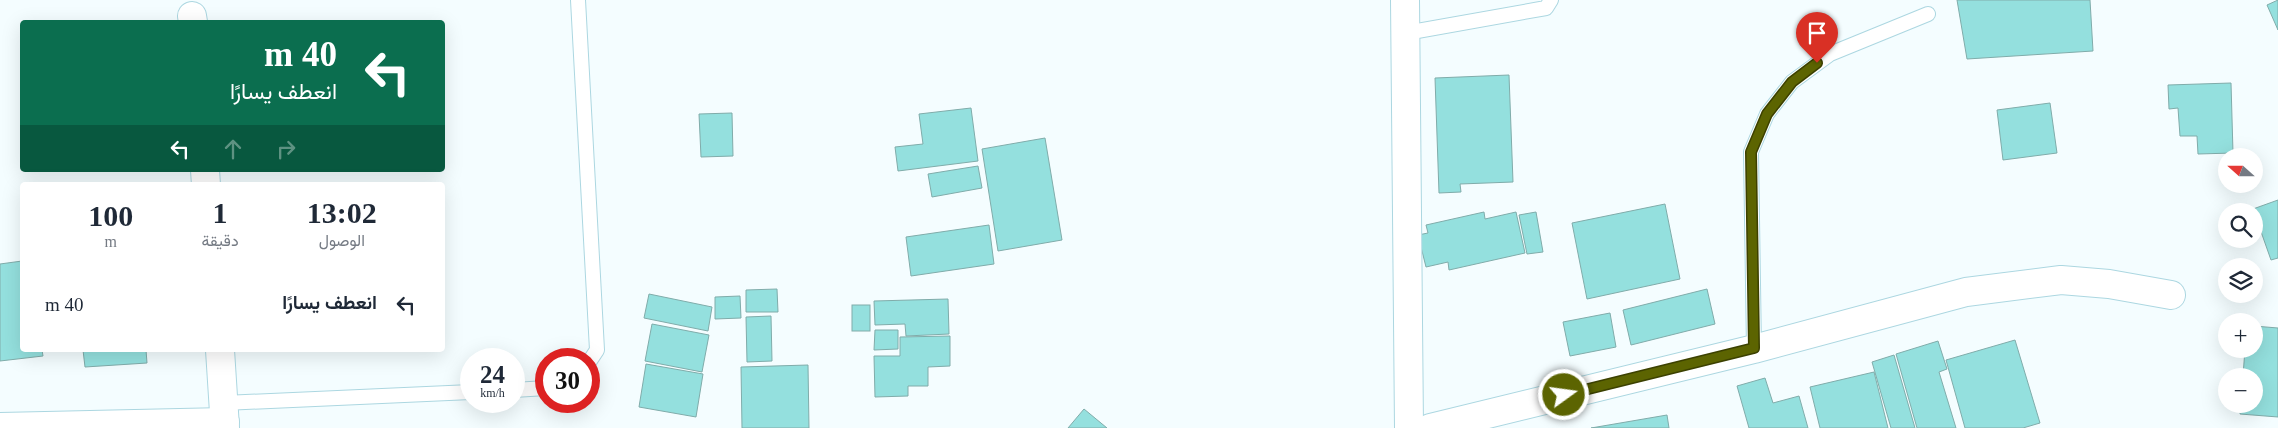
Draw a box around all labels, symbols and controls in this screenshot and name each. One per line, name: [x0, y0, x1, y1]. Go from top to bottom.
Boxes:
pin: [1796, 12, 1838, 63]
icon: arrive: [1803, 19, 1831, 47]
text: 40 m: [264, 35, 337, 74]
icon: left: [355, 40, 420, 105]
text: انعطف يسارًا: [230, 79, 337, 104]
icon: left: [166, 135, 194, 163]
icon: ahead: [219, 135, 247, 163]
icon: right: [272, 135, 300, 163]
north arrow: [2218, 148, 2262, 192]
map controls: [2218, 148, 2263, 413]
text: 1: [213, 196, 228, 229]
text: 13:02: [307, 196, 377, 229]
text: 100: [88, 199, 133, 232]
button: search: [2218, 203, 2263, 248]
text: دقيقة: [202, 232, 239, 249]
text: الوصول: [319, 232, 365, 249]
text: m: [105, 233, 117, 250]
button: layers: [2218, 258, 2263, 303]
icon: left: [392, 291, 420, 319]
text: انعطف يسارًا: [282, 292, 377, 313]
text: 40 m: [45, 294, 84, 315]
button: +: [2218, 313, 2263, 358]
speed limit sign: 30: [535, 348, 600, 413]
text: 24: [480, 361, 505, 388]
position arrow: [1537, 368, 1589, 420]
button: −: [2218, 368, 2263, 413]
text: km/h: [480, 386, 505, 400]

